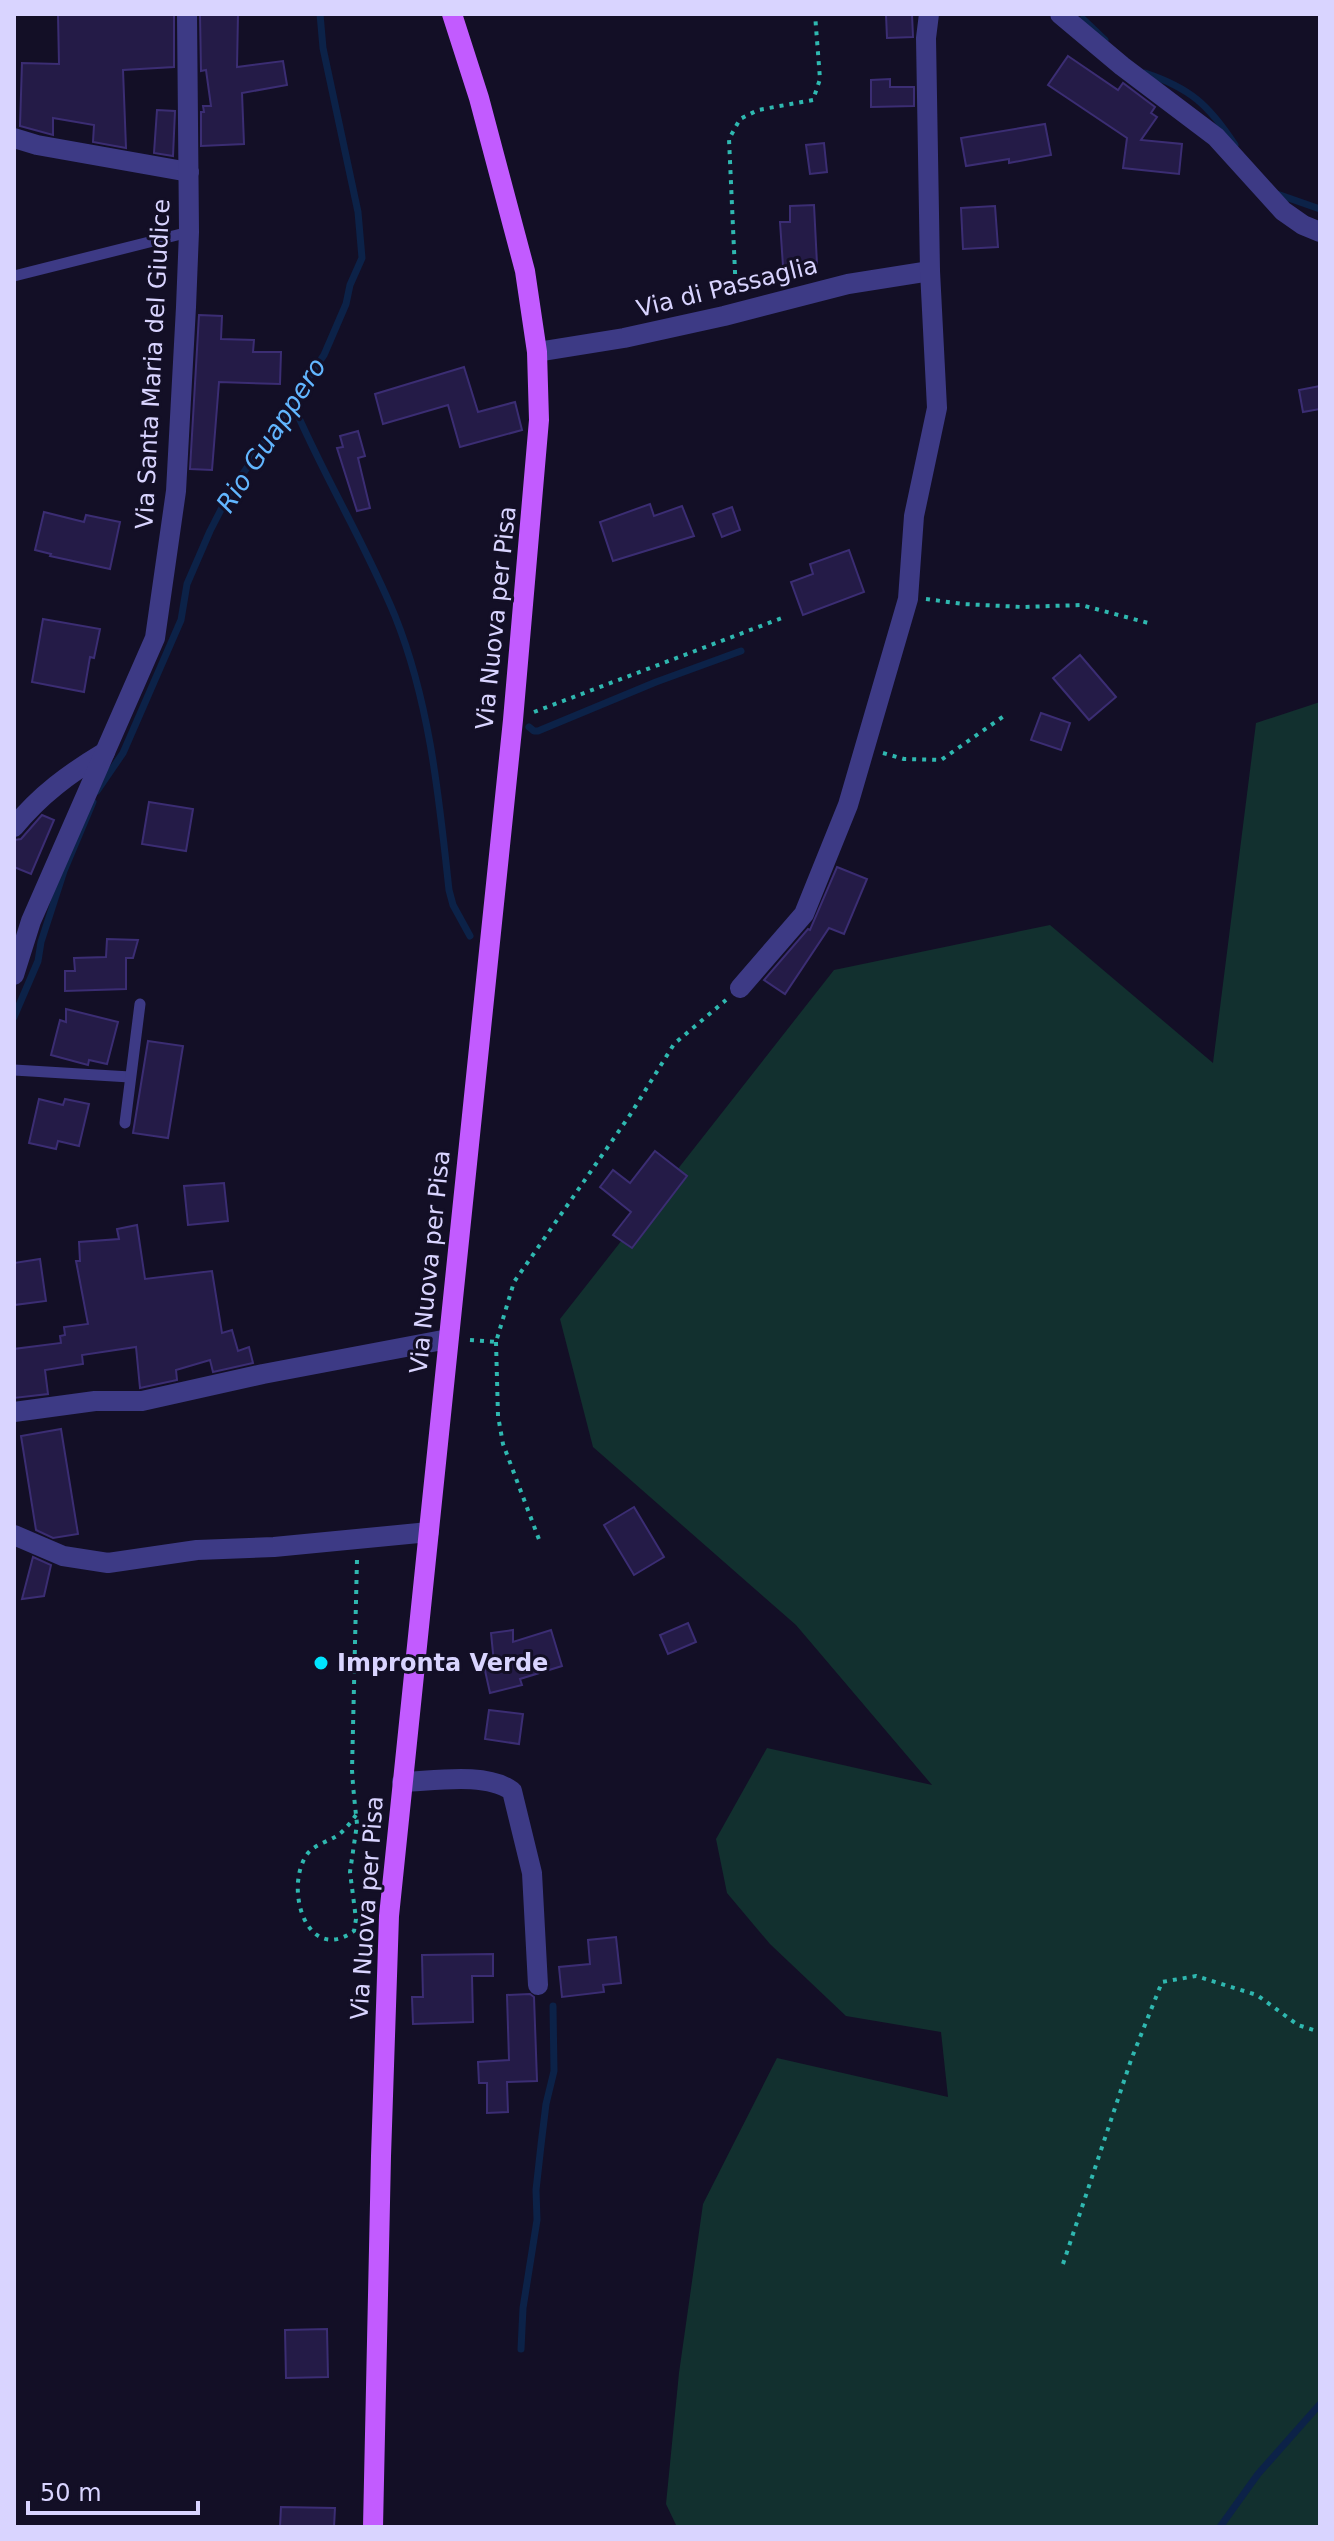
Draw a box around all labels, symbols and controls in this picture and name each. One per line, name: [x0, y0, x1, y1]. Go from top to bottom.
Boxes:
street label: Via Santa Maria del Giudice: [130, 198, 176, 530]
street label: Via di Passaglia: [634, 251, 820, 323]
water label: Rio Guappero: [210, 352, 332, 518]
street label: Via Nuova per Pisa: [470, 505, 522, 731]
street label: Via Nuova per Pisa: [404, 1149, 456, 1375]
place label: Impronta Verde: [337, 1649, 548, 1677]
marker: Impronta Verde: [312, 1654, 330, 1672]
street label: Via Nuova per Pisa: [345, 1795, 389, 2021]
scale bar: [28, 2465, 198, 2515]
text: 50 m: [40, 2479, 102, 2507]

